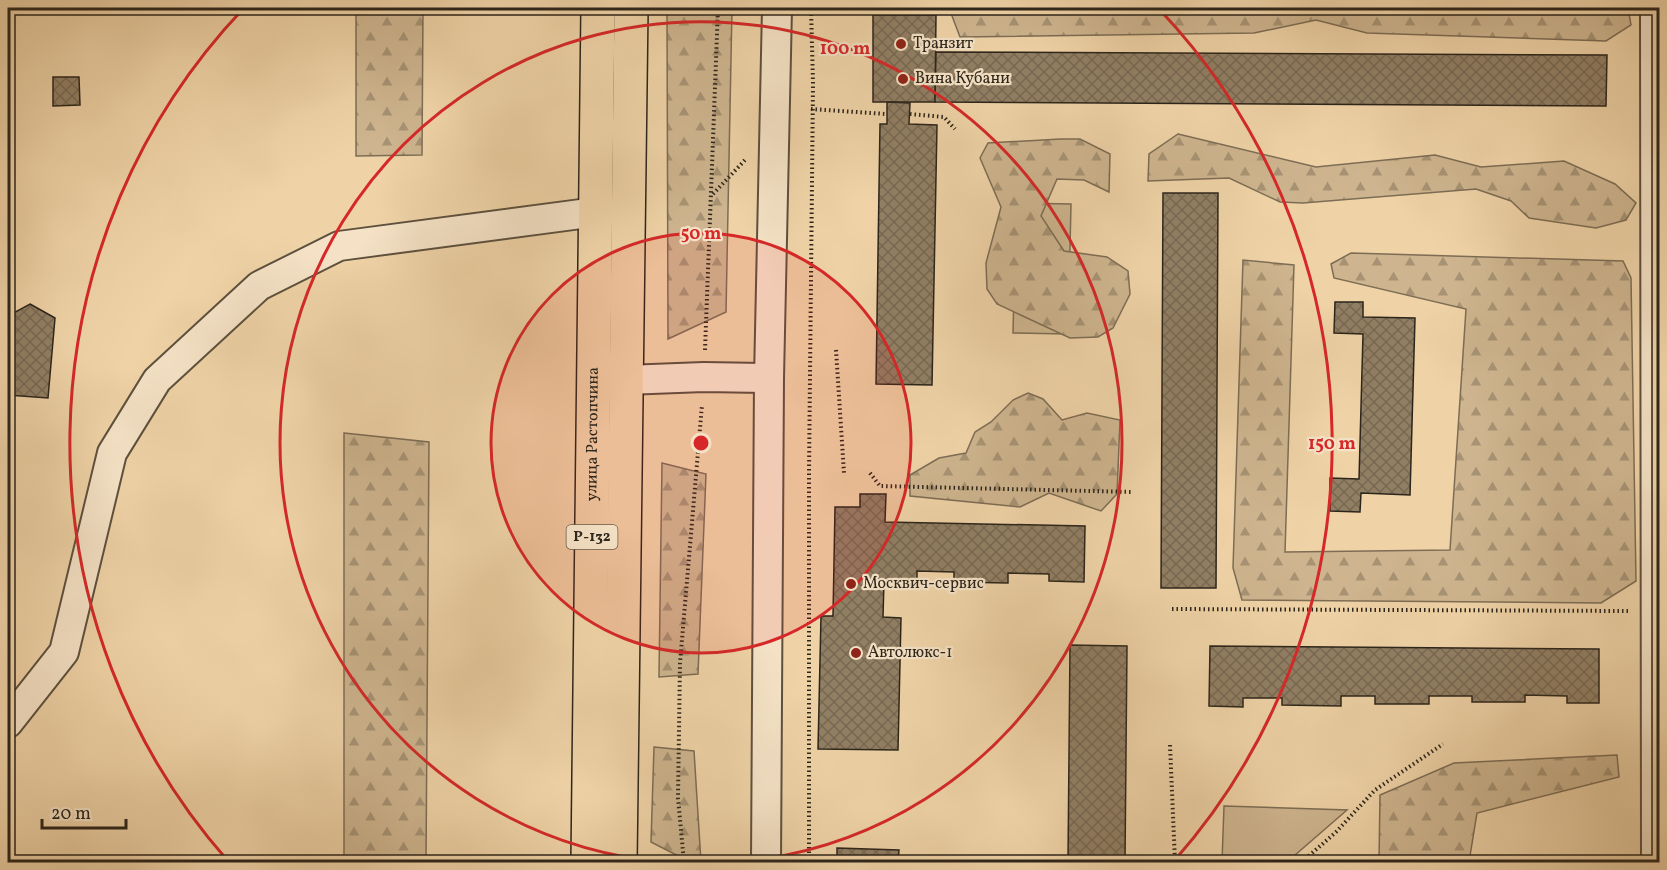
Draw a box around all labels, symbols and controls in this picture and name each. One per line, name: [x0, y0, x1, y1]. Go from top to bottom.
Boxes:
place label: Транзит: [913, 33, 973, 55]
text: 100 m: [820, 37, 870, 62]
marker: Транзит: [894, 37, 908, 51]
place label: Вина Кубани: [915, 68, 1010, 90]
marker: Вина Кубани: [896, 72, 910, 86]
text: 50 m: [681, 222, 721, 247]
street label: улица Растопчина: [581, 367, 605, 501]
text: 150 m: [1308, 432, 1356, 457]
centre of rings: [691, 433, 711, 453]
road number: Р-132: [566, 525, 618, 549]
place label: Москвич-сервис: [863, 573, 984, 595]
marker: Москвич-сервис: [844, 577, 858, 591]
place label: Автолюкс-1: [868, 642, 953, 664]
marker: Автолюкс-1: [849, 646, 863, 660]
scale bar: [42, 792, 126, 830]
text: 20 m: [51, 802, 91, 827]

